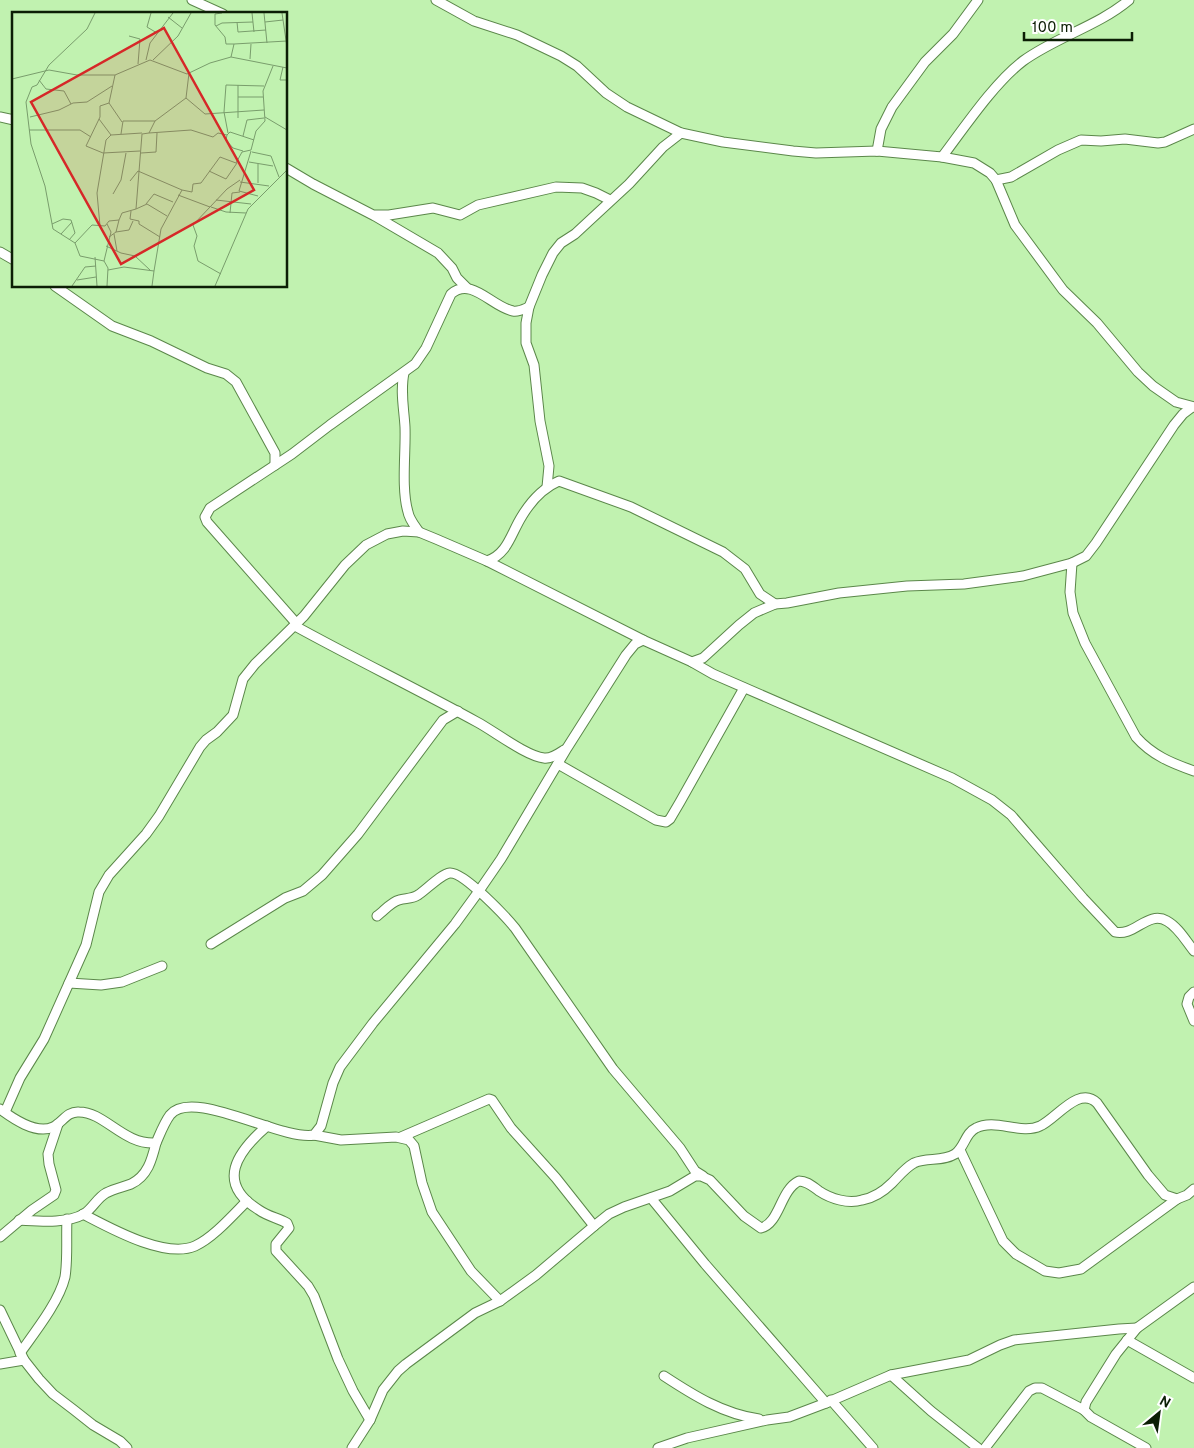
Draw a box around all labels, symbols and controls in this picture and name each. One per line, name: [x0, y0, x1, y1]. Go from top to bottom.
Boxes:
scale bar: [1024, 10, 1132, 42]
inset map: [12, 12, 288, 288]
text: 100 m: [1032, 19, 1073, 38]
north arrow: [1134, 1388, 1184, 1438]
text: N: [1156, 1393, 1173, 1413]

